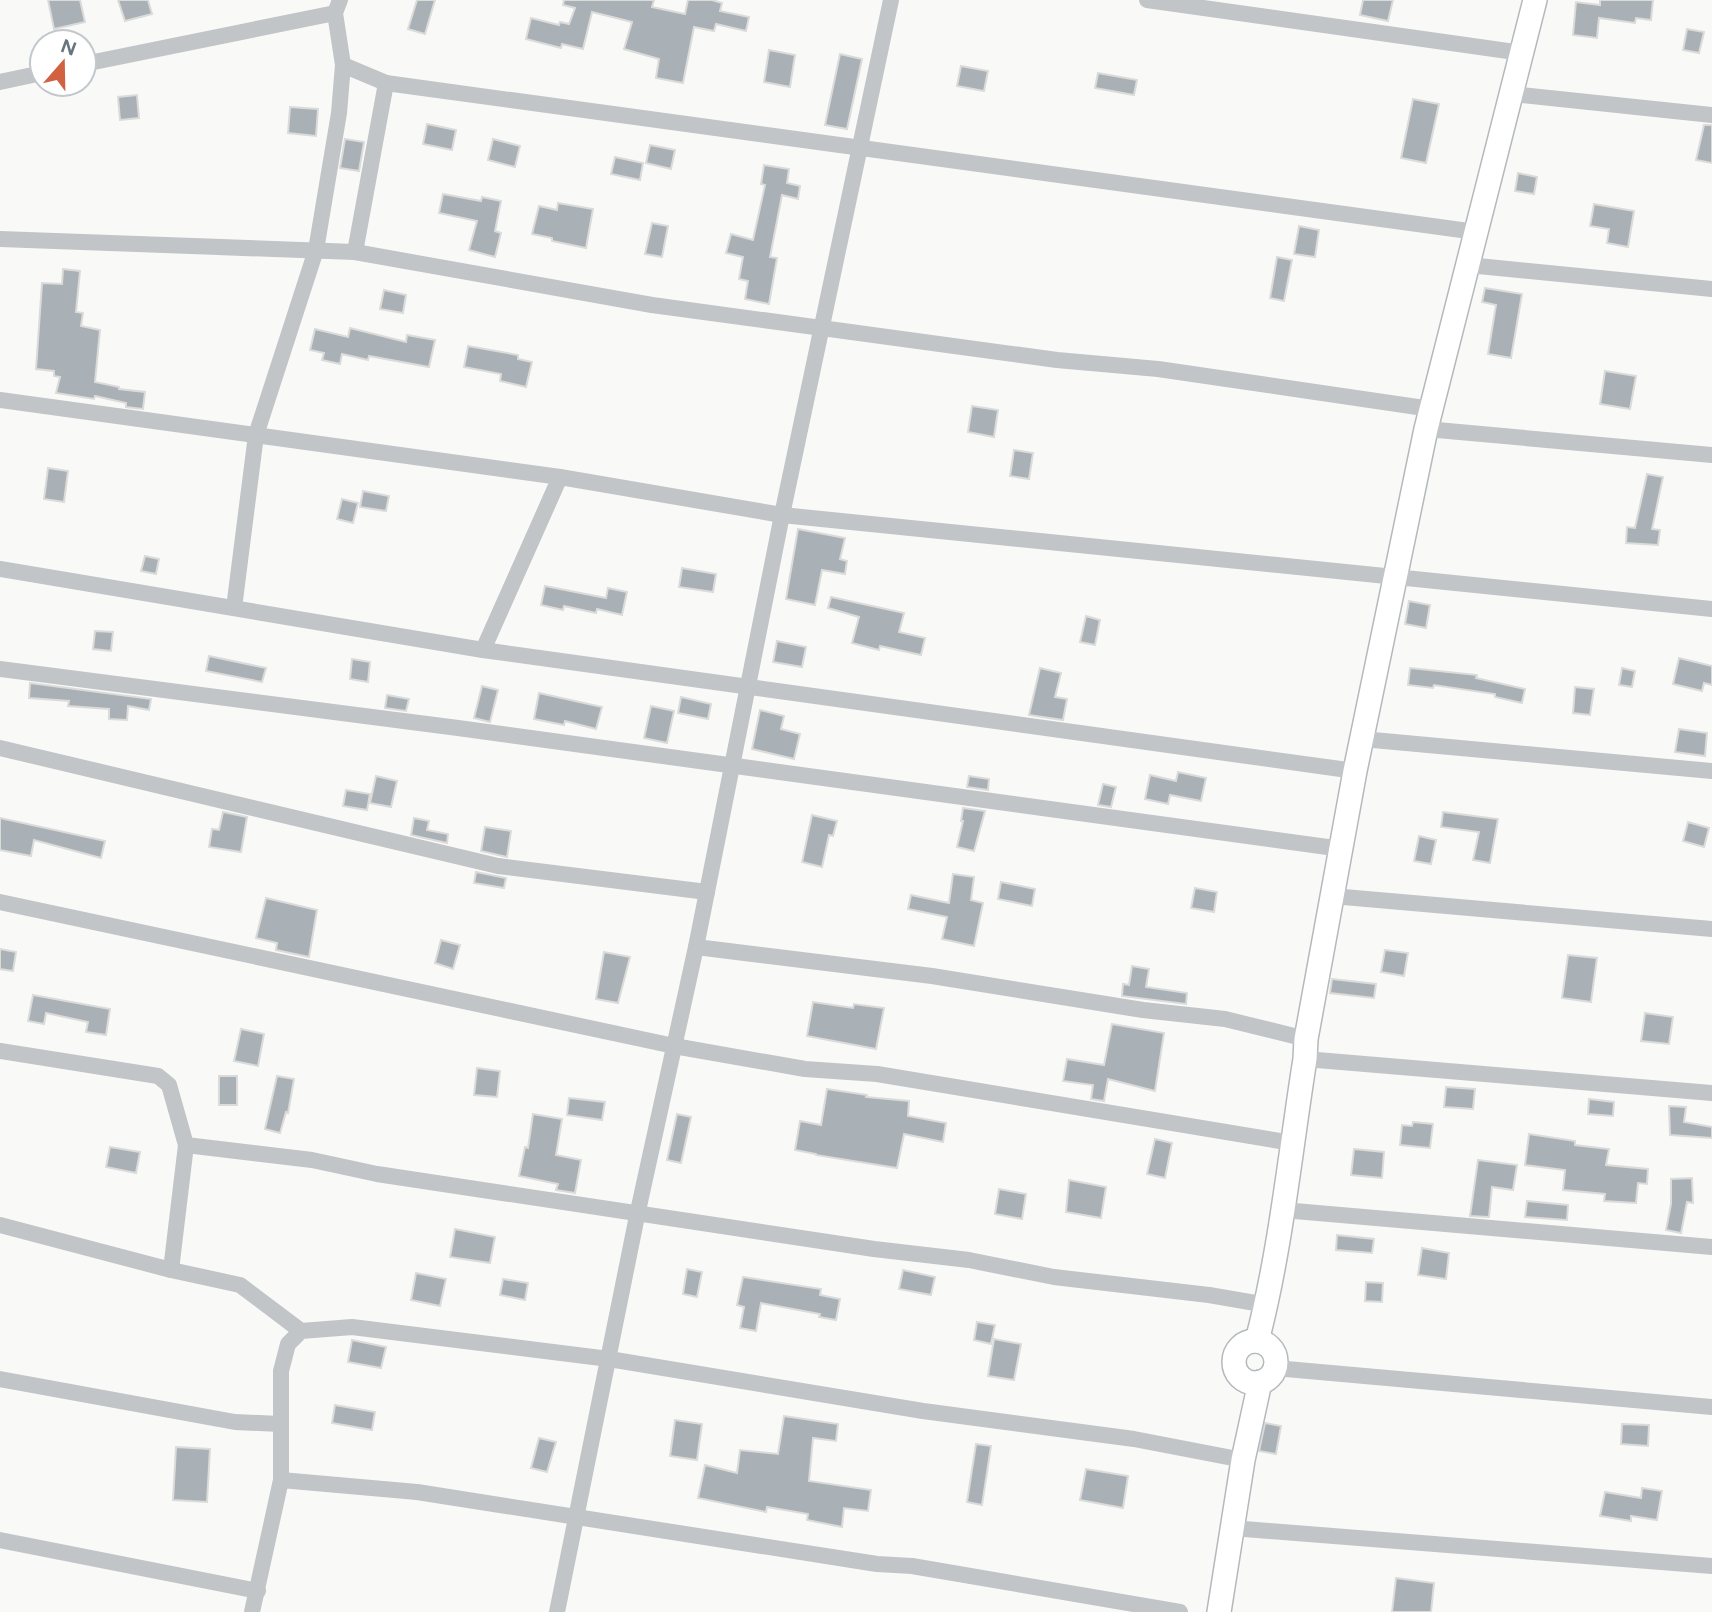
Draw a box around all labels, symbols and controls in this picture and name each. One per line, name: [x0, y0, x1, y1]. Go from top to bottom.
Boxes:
north arrow: [28, 28, 98, 98]
text: N: [58, 34, 79, 61]

